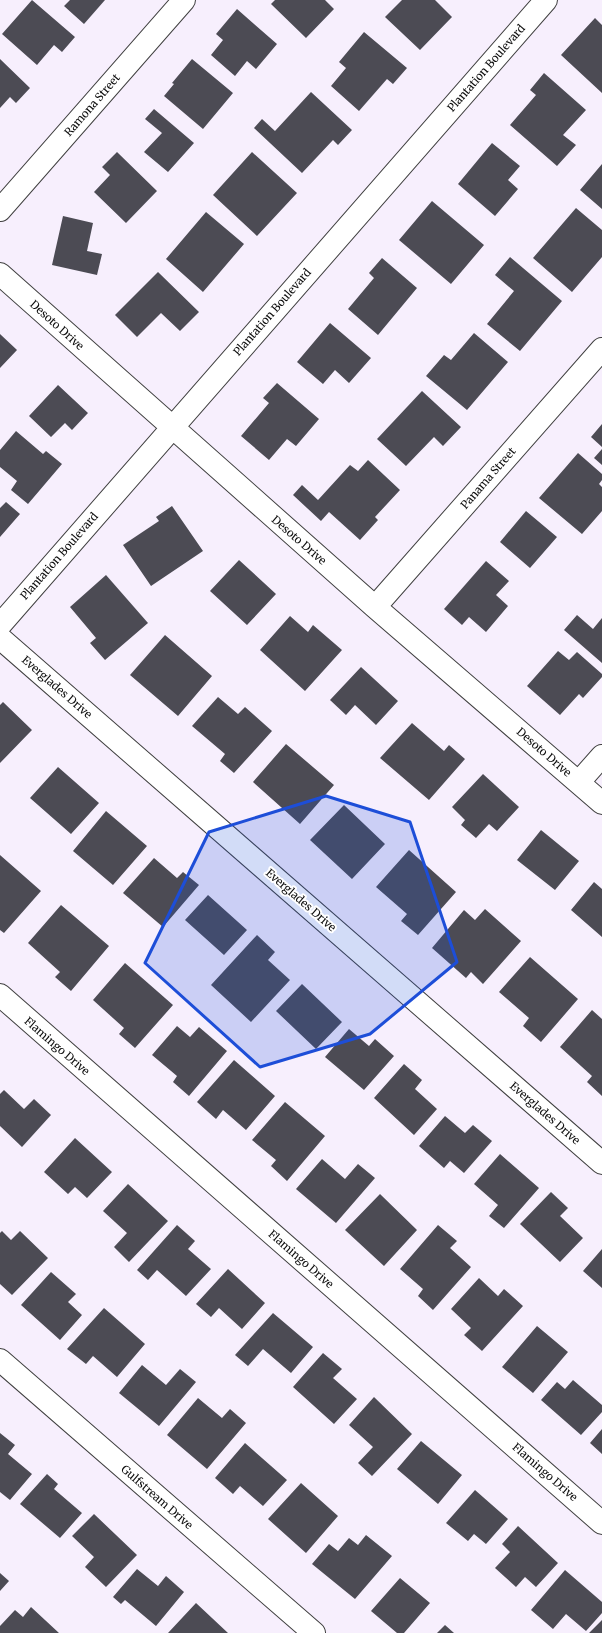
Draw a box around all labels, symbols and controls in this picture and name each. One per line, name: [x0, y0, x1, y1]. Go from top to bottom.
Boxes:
street label: Plantation Boulevard: [444, 21, 528, 115]
street label: Ramona Street: [61, 70, 123, 139]
street label: Plantation Boulevard: [230, 265, 314, 359]
street label: Desoto Drive: [27, 297, 87, 353]
street label: Panama Street: [457, 444, 519, 512]
street label: Plantation Boulevard: [17, 509, 101, 603]
street label: Desoto Drive: [269, 512, 329, 568]
street label: Everglades Drive: [19, 653, 95, 721]
street label: Desoto Drive: [514, 724, 574, 780]
street label: Everglades Drive: [263, 866, 339, 934]
street label: Flamingo Drive: [22, 1014, 93, 1078]
street label: Everglades Drive: [507, 1079, 583, 1147]
street label: Flamingo Drive: [266, 1227, 337, 1291]
street label: Flamingo Drive: [510, 1440, 581, 1504]
street label: Gulfstream Drive: [118, 1462, 196, 1532]

